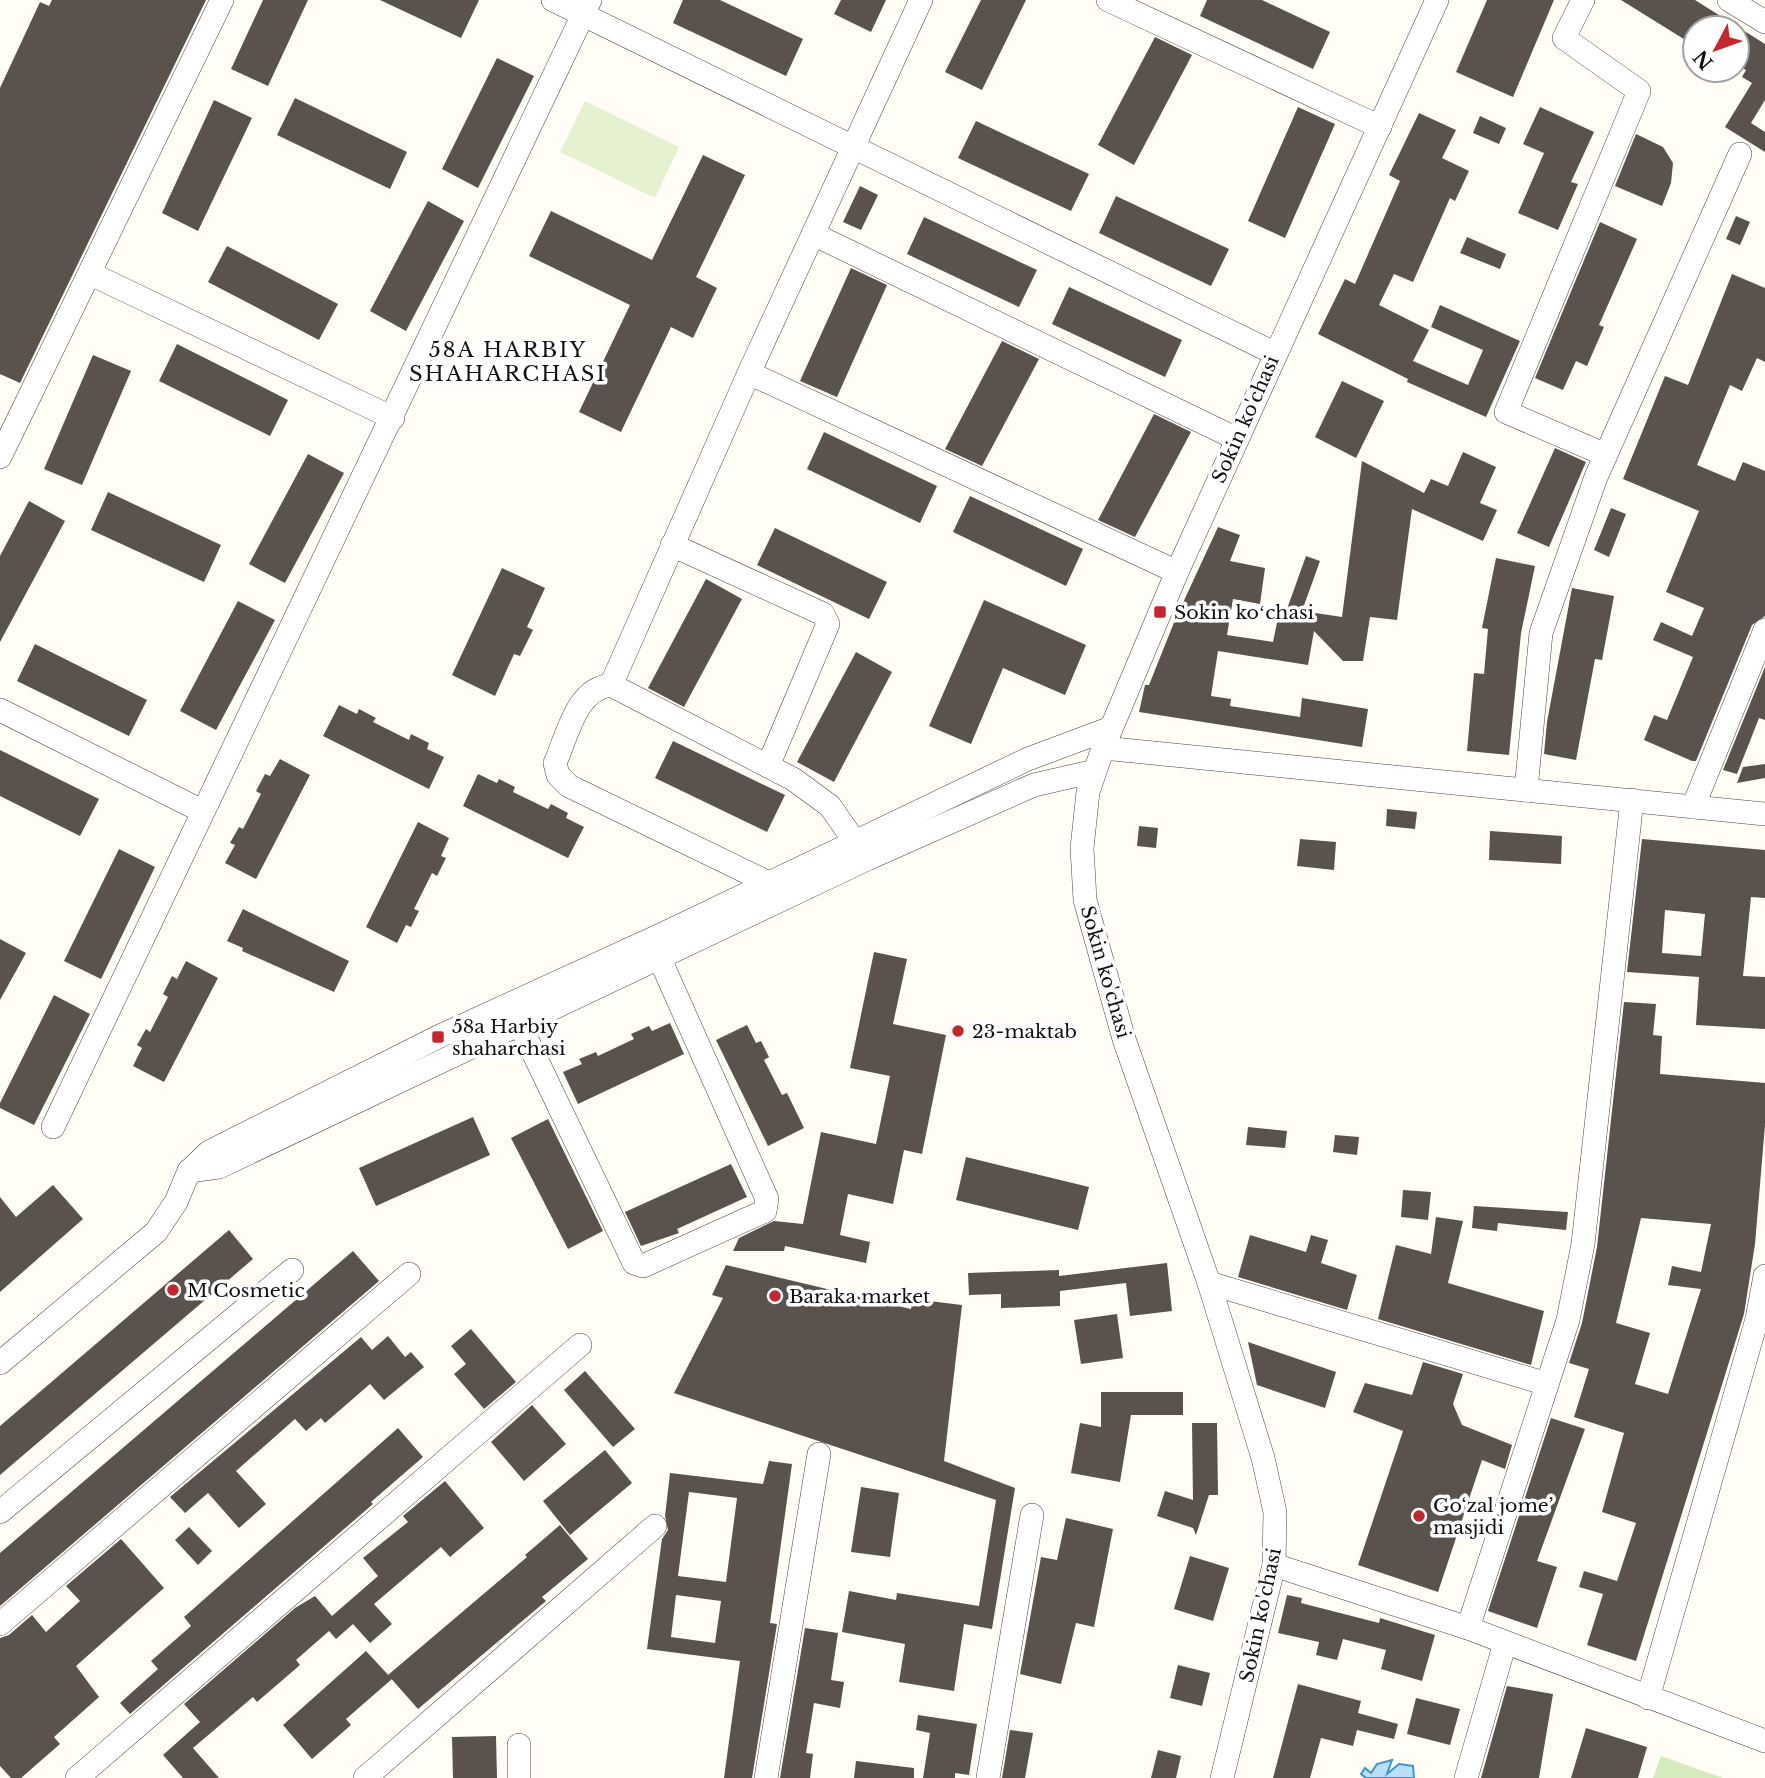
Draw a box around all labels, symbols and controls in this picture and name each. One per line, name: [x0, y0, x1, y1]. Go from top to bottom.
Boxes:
north arrow: [1681, 14, 1751, 84]
text: N: [1689, 45, 1718, 74]
district label: 58A HARBIY SHAHARCHASI: [409, 337, 607, 387]
street label: Sokin ko'chasi: [1207, 351, 1284, 486]
place label: Sokin koʻchasi: [1174, 601, 1315, 624]
marker: Sokin koʻchasi: [1152, 604, 1168, 620]
street label: Sokin ko'chasi: [1076, 903, 1136, 1042]
place label: 58a Harbiy shaharchasi: [452, 1015, 566, 1060]
place label: 23-maktab: [972, 1020, 1077, 1043]
marker: 23-maktab: [950, 1023, 966, 1039]
marker: 58a Harbiy shaharchasi: [430, 1029, 446, 1045]
place label: M Cosmetic: [187, 1279, 305, 1302]
marker: M Cosmetic: [165, 1282, 181, 1298]
place label: Baraka market: [789, 1285, 931, 1308]
marker: Baraka market: [767, 1288, 783, 1304]
place label: Go‘zal jome’ masjidi: [1433, 1494, 1553, 1539]
marker: Go‘zal jome’ masjidi: [1411, 1508, 1427, 1524]
street label: Sokin ko'chasi: [1235, 1545, 1286, 1685]

